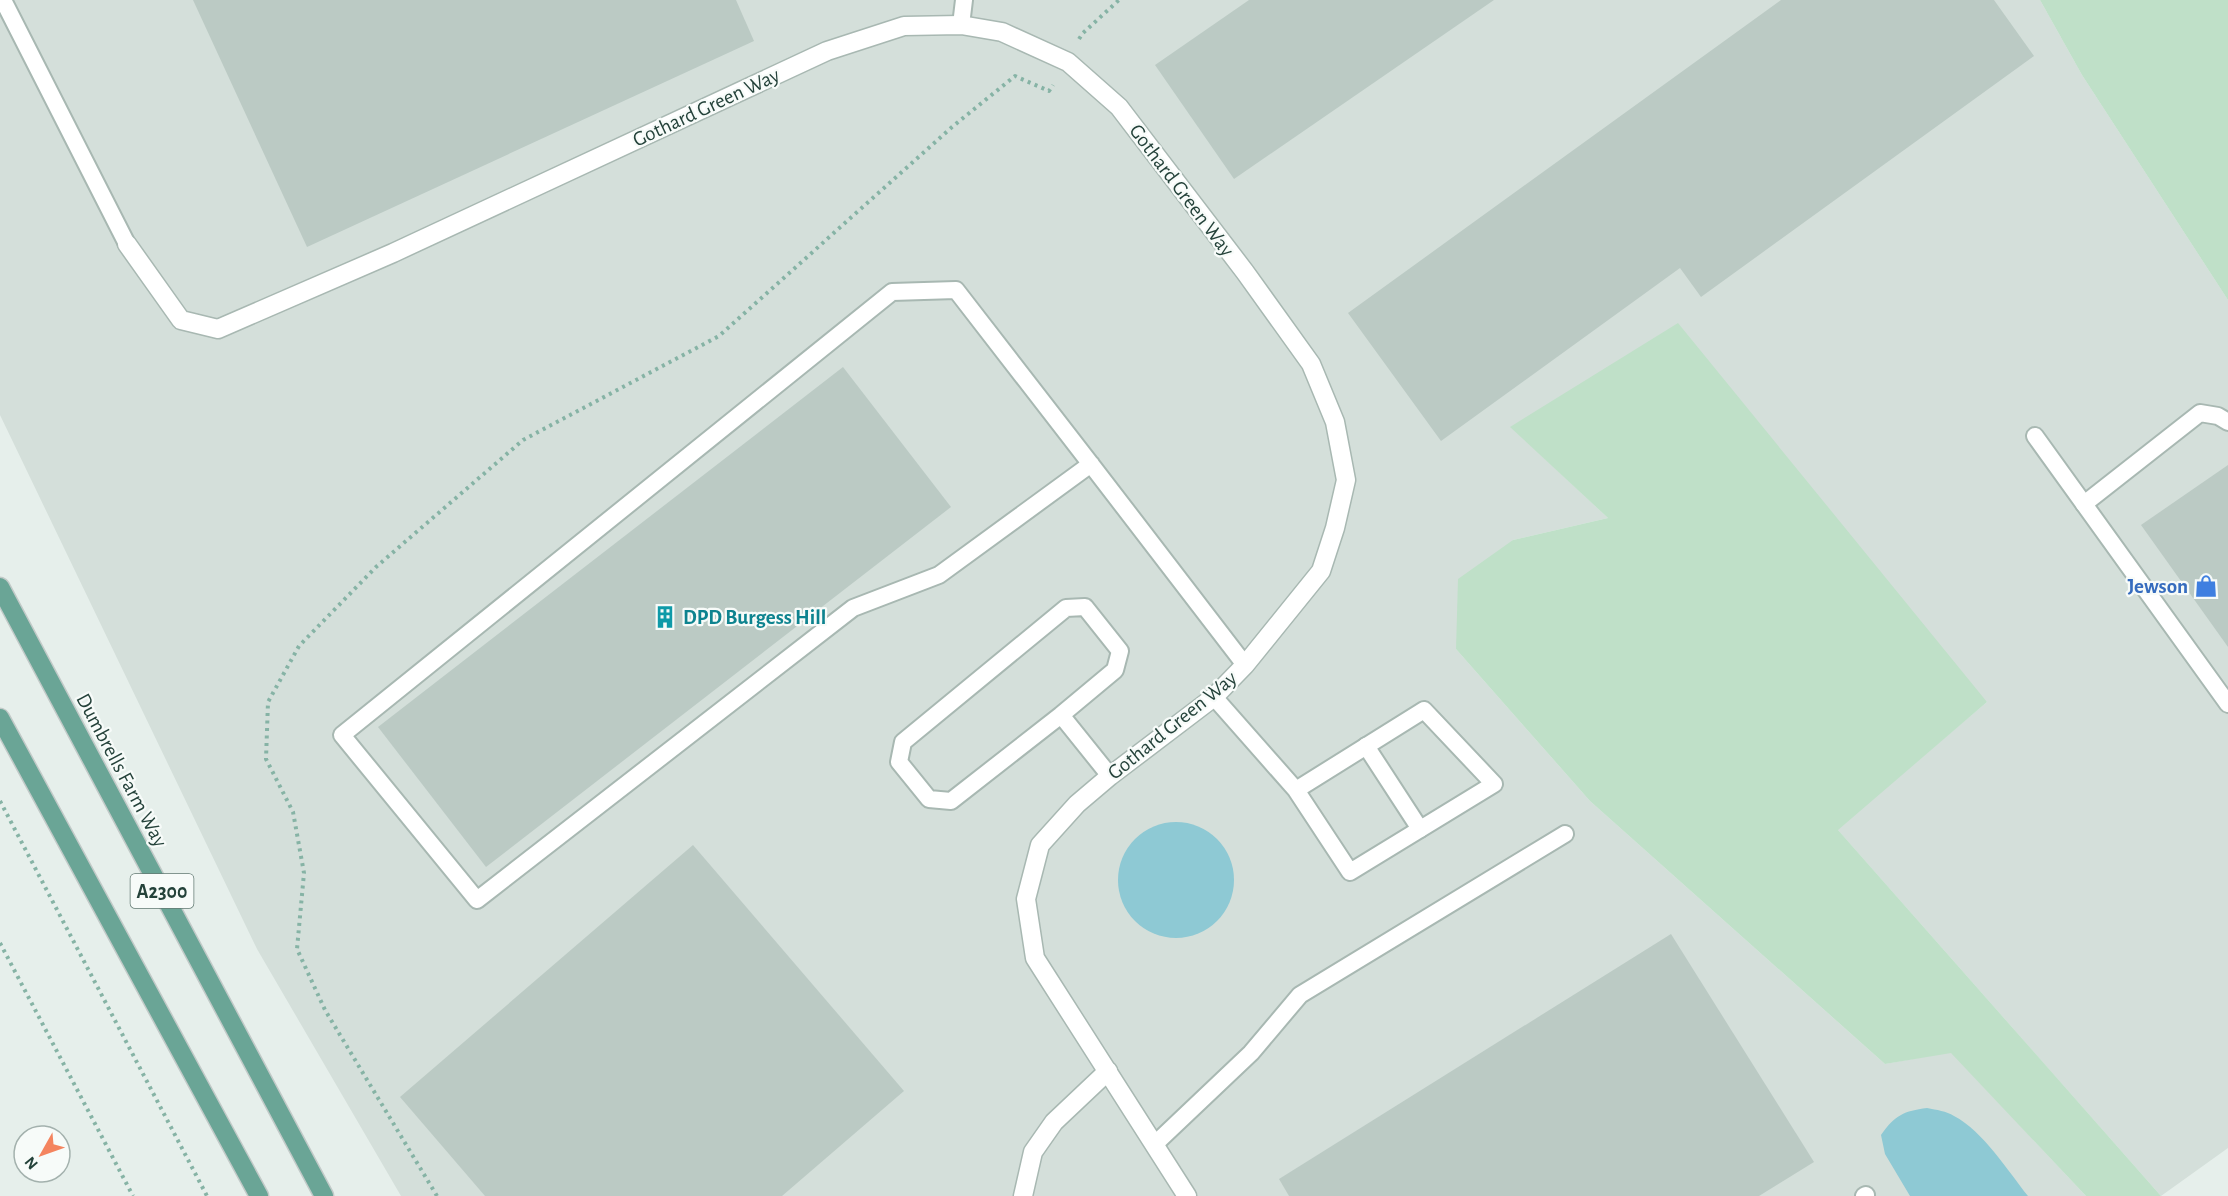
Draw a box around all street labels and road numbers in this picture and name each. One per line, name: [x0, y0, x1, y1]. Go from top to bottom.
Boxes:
street label: Gothard Green Way: [630, 64, 783, 151]
street label: Gothard Green Way: [1125, 120, 1238, 260]
street label: Gothard Green Way: [1104, 667, 1241, 784]
street label: Dumbrells Farm Way: [72, 690, 171, 850]
road number: A2300: [130, 874, 194, 908]

